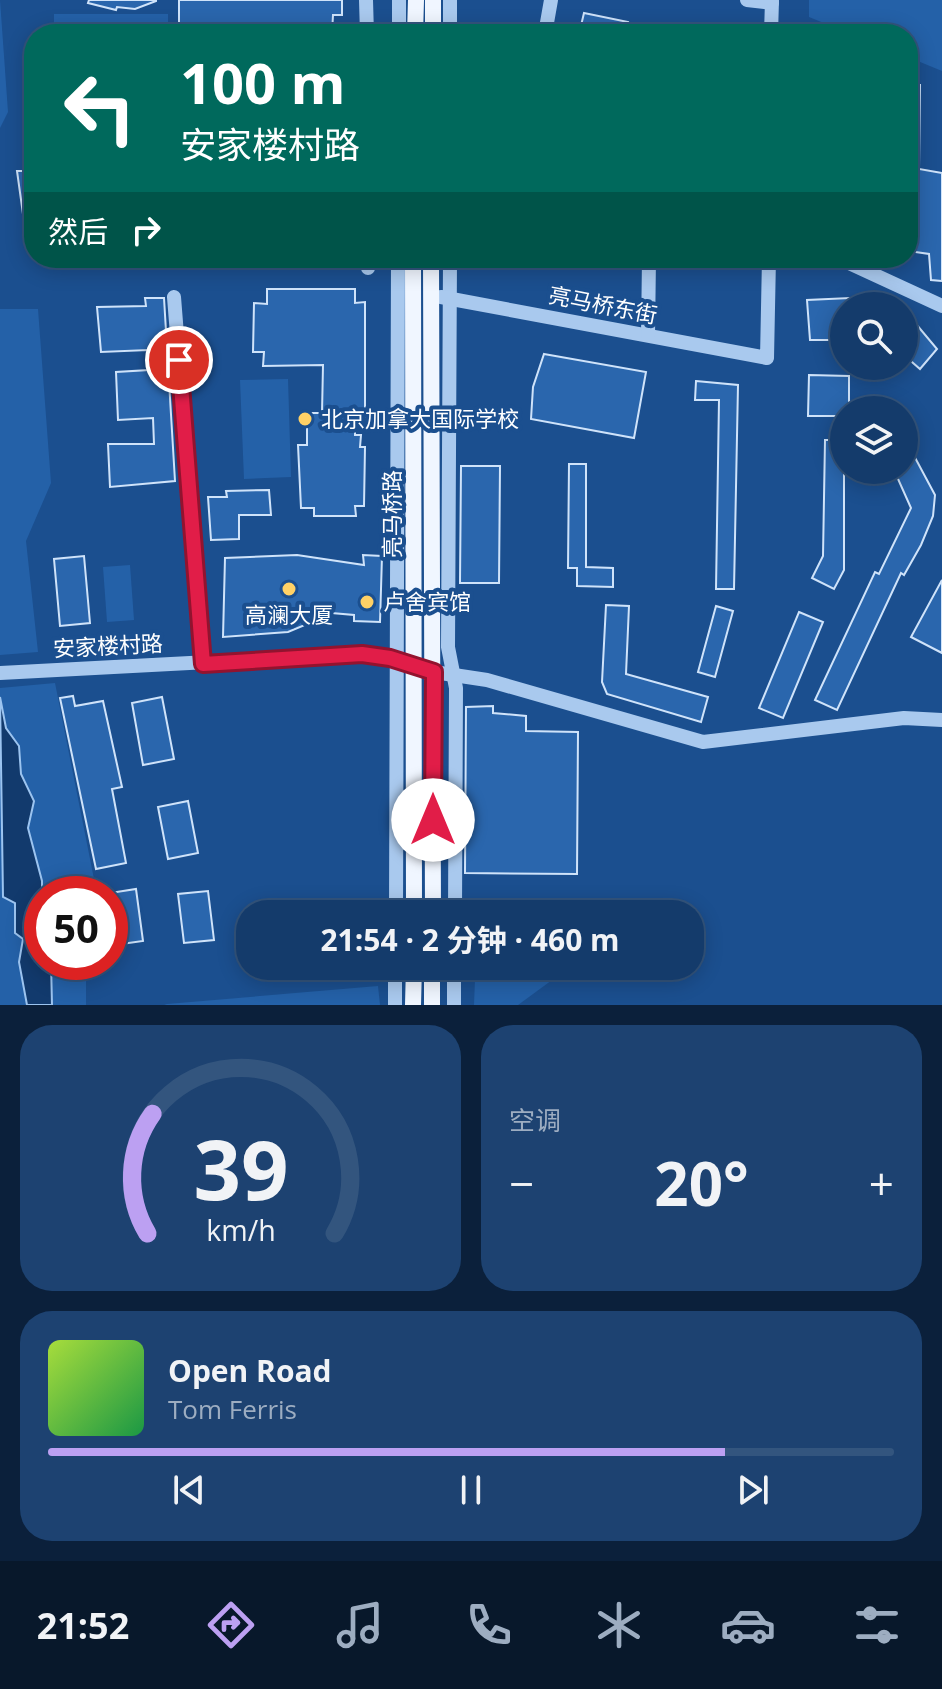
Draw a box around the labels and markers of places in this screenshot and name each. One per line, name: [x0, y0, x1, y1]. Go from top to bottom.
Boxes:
pin: [145, 326, 213, 394]
place label: 北京加拿大国际学校: [321, 403, 519, 433]
marker: 北京加拿大国际学校: [296, 410, 314, 428]
marker: 高澜大厦: [280, 580, 298, 598]
place label: 卢舍宾馆: [383, 586, 471, 616]
marker: 卢舍宾馆: [358, 593, 376, 611]
place label: 高澜大厦: [245, 599, 333, 629]

